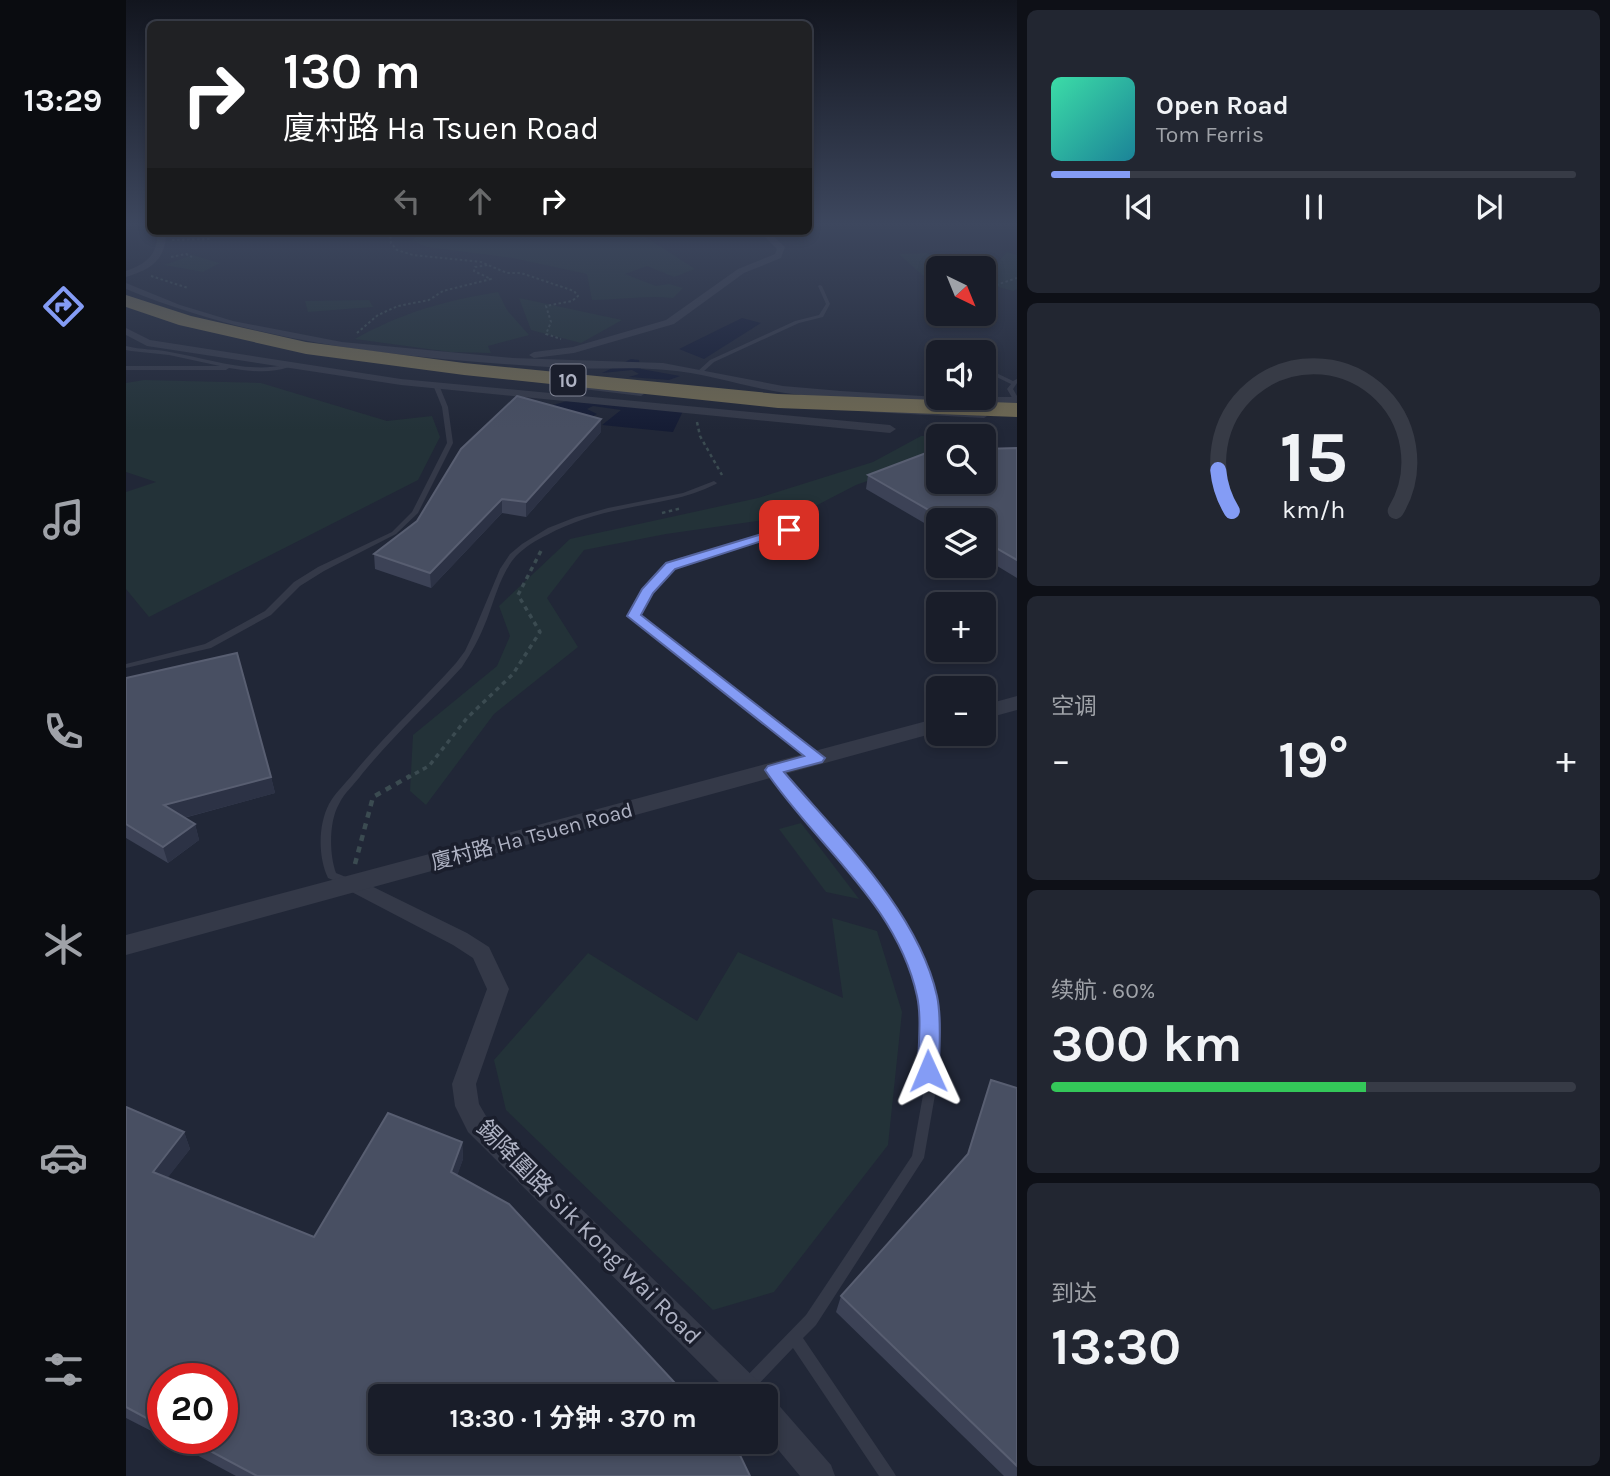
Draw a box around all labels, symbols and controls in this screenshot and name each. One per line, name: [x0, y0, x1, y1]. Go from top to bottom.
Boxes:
text: 130 m: [283, 43, 421, 100]
icon: right: [168, 49, 259, 140]
text: 13:29: [24, 82, 102, 119]
text: Open Road: [1156, 90, 1289, 121]
text: 廈村路 Ha Tsuen Road: [283, 110, 599, 147]
text: Tom Ferris: [1156, 121, 1264, 148]
icon: left: [388, 182, 426, 220]
icon: ahead: [461, 182, 499, 220]
icon: right: [534, 182, 572, 220]
icon: previous: [1120, 188, 1158, 226]
icon: pause: [1295, 188, 1333, 226]
icon: next: [1470, 188, 1508, 226]
north arrow: [926, 256, 996, 326]
map controls: [926, 256, 996, 746]
icon: directions: [39, 282, 88, 331]
button: sound: [926, 340, 996, 410]
road number: 10: [550, 364, 586, 396]
text: 15: [1279, 414, 1348, 499]
button: search: [926, 424, 996, 494]
icon: music: [39, 495, 88, 544]
text: km/h: [1282, 495, 1345, 524]
pin: [759, 500, 819, 560]
button: layers: [926, 508, 996, 578]
icon: arrive: [770, 511, 808, 549]
button: +: [926, 592, 996, 662]
button: −: [926, 676, 996, 746]
text: 空调: [1051, 693, 1097, 720]
icon: phone: [39, 707, 88, 756]
text: 19°: [1278, 729, 1349, 790]
text: −: [1051, 738, 1071, 783]
text: +: [1556, 738, 1576, 783]
street label: 廈村路 Ha Tsuen Road: [429, 798, 635, 874]
icon: climate: [39, 920, 88, 969]
text: 续航 · 60%: [1051, 977, 1156, 1004]
text: 300 km: [1051, 1013, 1242, 1074]
position arrow: [891, 1034, 965, 1108]
street label: 錫降圍路 Sik Kong Wai Road: [471, 1114, 707, 1350]
icon: car: [39, 1133, 88, 1182]
text: 到达: [1051, 1280, 1097, 1307]
text: 13:30: [1051, 1316, 1181, 1377]
icon: filters: [39, 1345, 88, 1394]
speed limit sign: 20: [147, 1363, 238, 1454]
text: 13:30 · 1 分钟 · 370 m: [449, 1403, 697, 1434]

